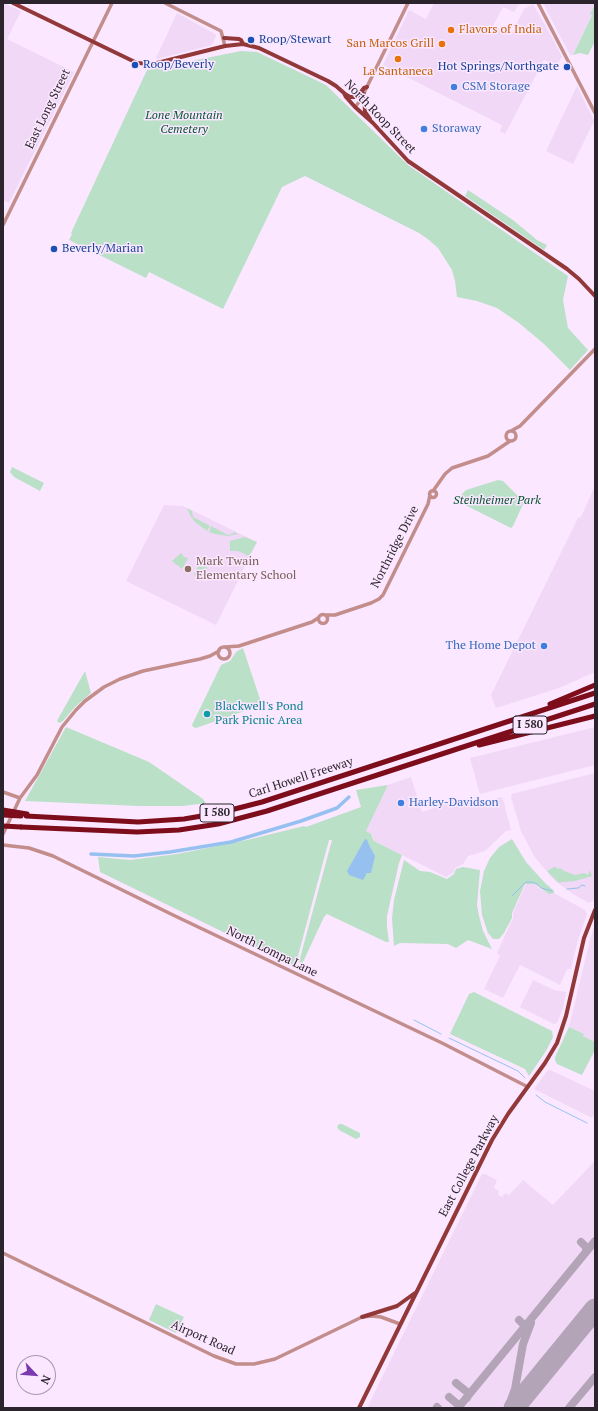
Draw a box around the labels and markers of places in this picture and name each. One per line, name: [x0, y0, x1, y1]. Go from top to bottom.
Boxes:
place label: Flavors of India: [459, 23, 542, 37]
marker: Flavors of India: [446, 25, 456, 35]
place label: Roop/Stewart: [259, 33, 331, 47]
marker: Roop/Stewart: [246, 35, 256, 45]
place label: San Marcos Grill: [347, 37, 434, 51]
marker: San Marcos Grill: [437, 39, 447, 49]
marker: La Santaneca: [393, 54, 403, 64]
place label: Roop/Beverly: [143, 58, 214, 72]
marker: Roop/Beverly: [130, 60, 140, 70]
place label: Hot Springs/Northgate: [438, 60, 559, 74]
marker: Hot Springs/Northgate: [562, 62, 572, 72]
place label: La Santaneca: [363, 65, 433, 79]
place label: CSM Storage: [462, 80, 530, 94]
marker: CSM Storage: [449, 82, 459, 92]
place label: Storaway: [432, 122, 481, 136]
marker: Storaway: [419, 124, 429, 134]
place label: Beverly/Marian: [62, 242, 143, 256]
marker: Beverly/Marian: [49, 244, 59, 254]
place label: Mark Twain Elementary School: [196, 555, 296, 583]
marker: Mark Twain Elementary School: [183, 564, 193, 574]
place label: The Home Depot: [446, 639, 536, 653]
marker: The Home Depot: [539, 641, 549, 651]
place label: Blackwell's Pond Park Picnic Area: [215, 700, 303, 728]
marker: Blackwell's Pond Park Picnic Area: [202, 709, 212, 719]
place label: Harley-Davidson: [409, 796, 499, 810]
marker: Harley-Davidson: [396, 798, 406, 808]

